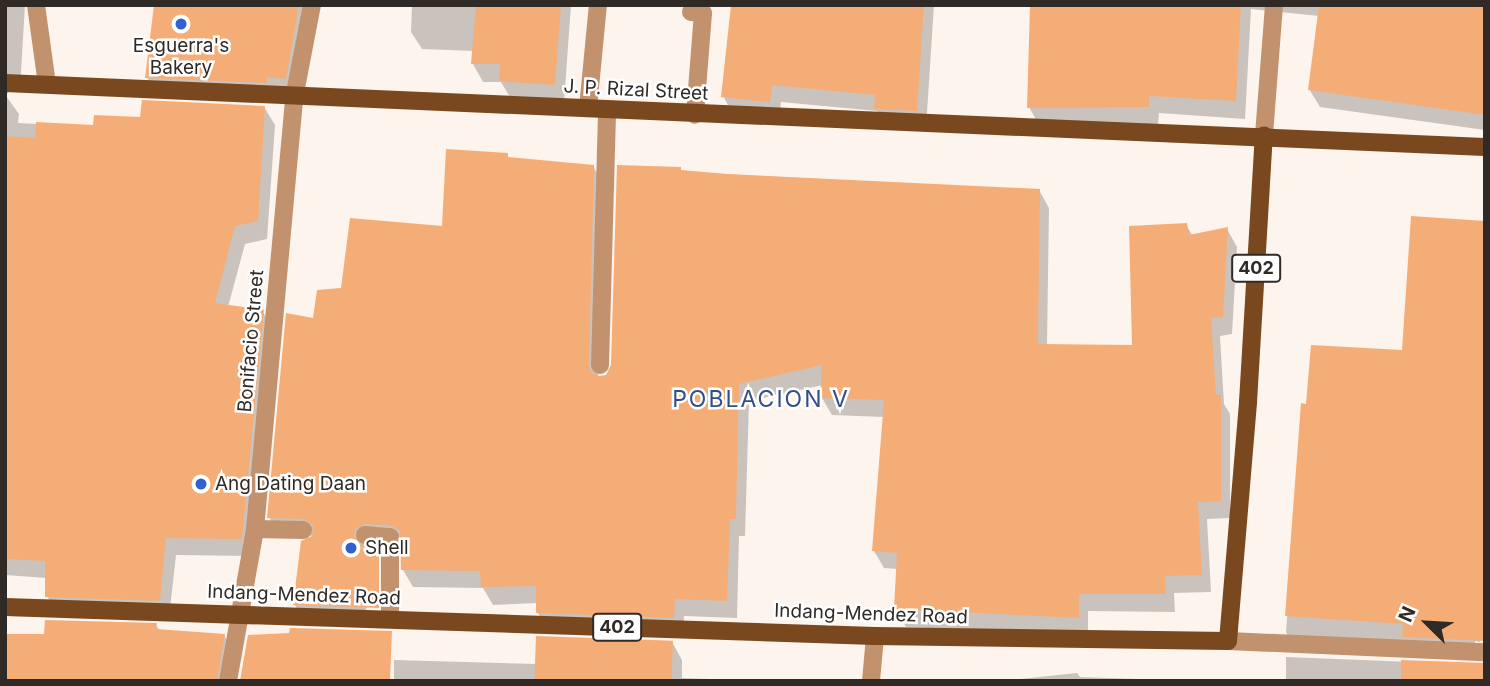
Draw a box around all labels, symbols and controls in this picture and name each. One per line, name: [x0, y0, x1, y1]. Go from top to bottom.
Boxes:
marker: Esguerra's Bakery: [173, 16, 189, 32]
place label: Esguerra's Bakery: [133, 35, 229, 79]
street label: J. P. Rizal Street: [563, 75, 709, 105]
road number: 402: [1230, 254, 1282, 282]
street label: Bonifacio Street: [233, 269, 269, 413]
district label: POBLACION V: [674, 385, 848, 413]
place label: Ang Dating Daan: [215, 473, 366, 495]
marker: Ang Dating Daan: [193, 476, 209, 492]
place label: Shell: [365, 537, 409, 559]
marker: Shell: [343, 540, 359, 556]
street label: Indang-Mendez Road: [207, 580, 401, 610]
north arrow: [1392, 588, 1462, 658]
street label: Indang-Mendez Road: [774, 599, 968, 629]
text: N: [1394, 603, 1421, 626]
road number: 402: [591, 612, 643, 642]

